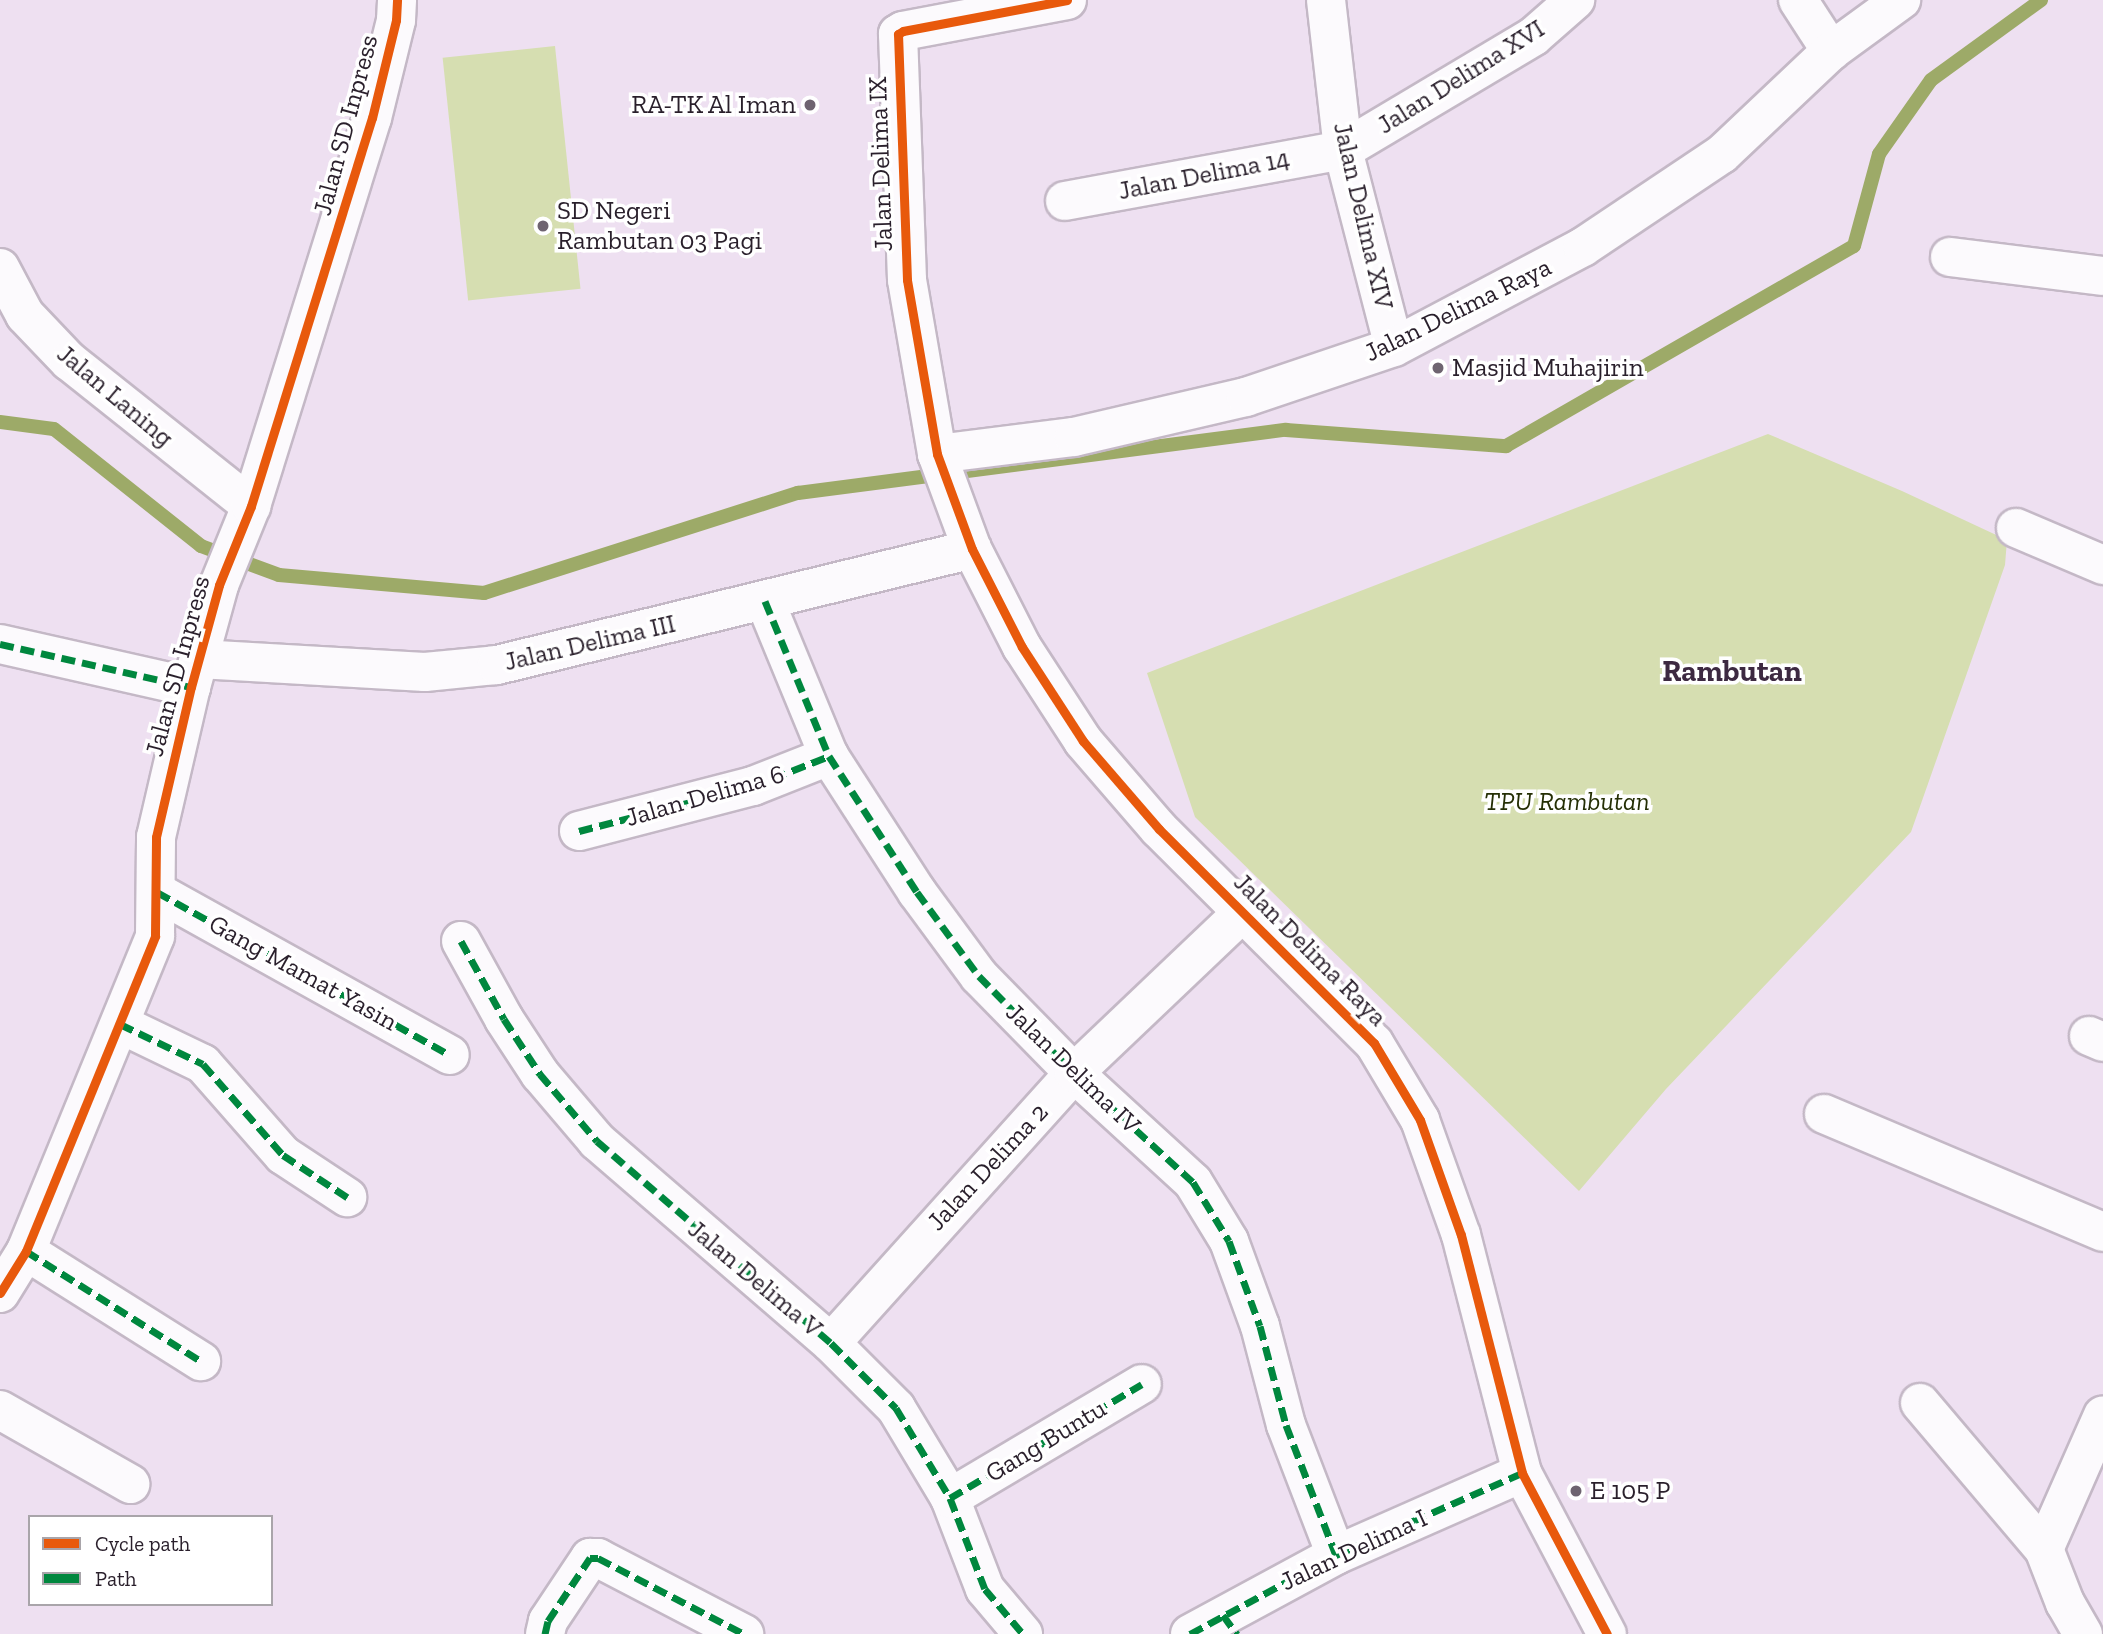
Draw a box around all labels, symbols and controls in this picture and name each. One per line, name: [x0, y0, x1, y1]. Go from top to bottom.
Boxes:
street label: Jalan Delima XVI: [1372, 13, 1550, 141]
street label: Jalan SD Inpress: [307, 31, 385, 219]
street label: Jalan Delima IX: [862, 76, 900, 252]
place label: RA-TK Al Iman: [630, 89, 796, 121]
marker: RA-TK Al Iman: [802, 97, 818, 113]
street label: Jalan Delima XIV: [1326, 119, 1400, 313]
street label: Jalan Delima 14: [1116, 143, 1292, 207]
place label: SD Negeri Rambutan 03 Pagi: [557, 195, 762, 256]
marker: SD Negeri Rambutan 03 Pagi: [535, 218, 551, 234]
street label: Jalan Delima Raya: [1360, 251, 1556, 369]
street label: Jalan Laning: [51, 338, 179, 454]
place label: Masjid Muhajirin: [1452, 352, 1644, 384]
marker: Masjid Muhajirin: [1430, 360, 1446, 376]
street label: Jalan SD Inpress: [139, 572, 217, 760]
street label: Jalan Delima III: [501, 608, 679, 678]
district label: Rambutan: [1662, 653, 1802, 689]
street label: Jalan Delima 6: [622, 758, 788, 834]
park label: TPU Rambutan: [1484, 786, 1650, 818]
street label: Jalan Delima Raya: [1227, 867, 1393, 1033]
street label: Gang Mamat Yasin: [203, 908, 403, 1038]
street label: Jalan Delima IV: [999, 997, 1147, 1141]
street label: Jalan Delima 2: [921, 1097, 1055, 1237]
street label: Jalan Delima V: [681, 1214, 829, 1344]
street label: Gang Buntu: [980, 1393, 1112, 1489]
place label: E 105 P: [1590, 1475, 1670, 1507]
marker: E 105 P: [1568, 1483, 1584, 1499]
street label: Jalan Delima I: [1276, 1502, 1432, 1598]
legend: [28, 1515, 273, 1606]
text: Cycle path: [95, 1531, 190, 1556]
text: Path: [95, 1566, 137, 1591]

